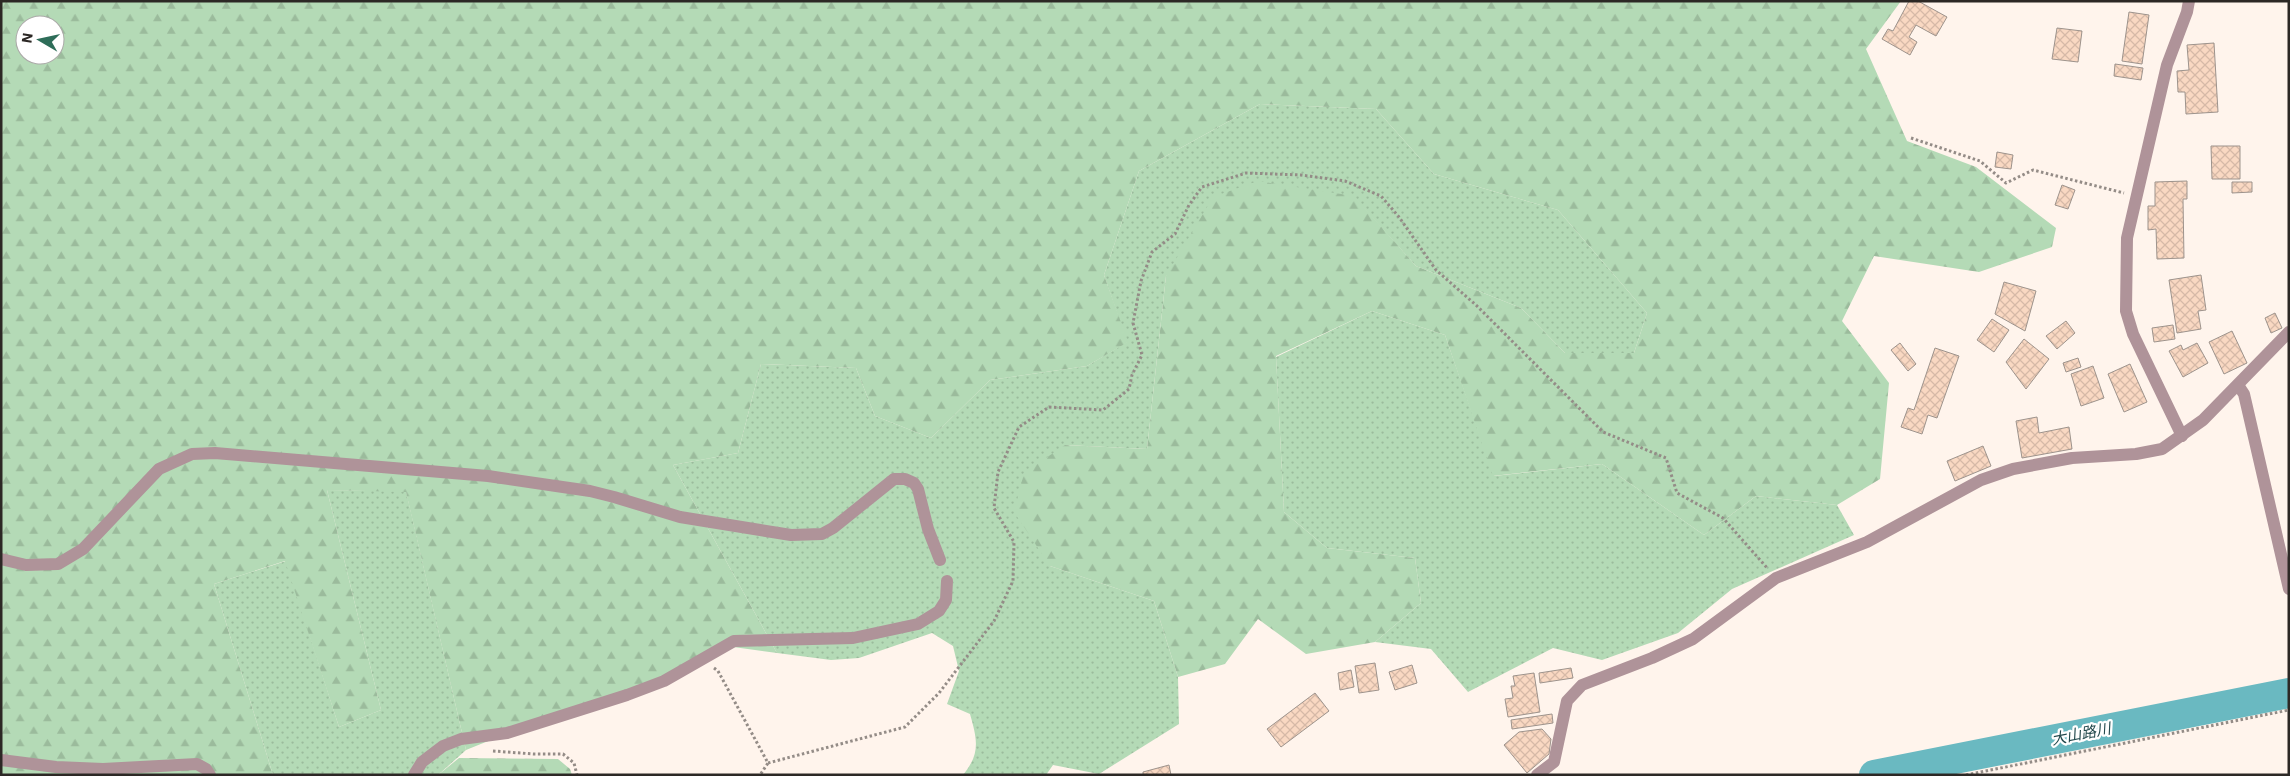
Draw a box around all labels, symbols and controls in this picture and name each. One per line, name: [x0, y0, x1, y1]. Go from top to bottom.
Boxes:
north arrow: [15, 15, 65, 65]
text: N: [17, 32, 37, 44]
water label: 大山路川: [2050, 718, 2114, 749]

